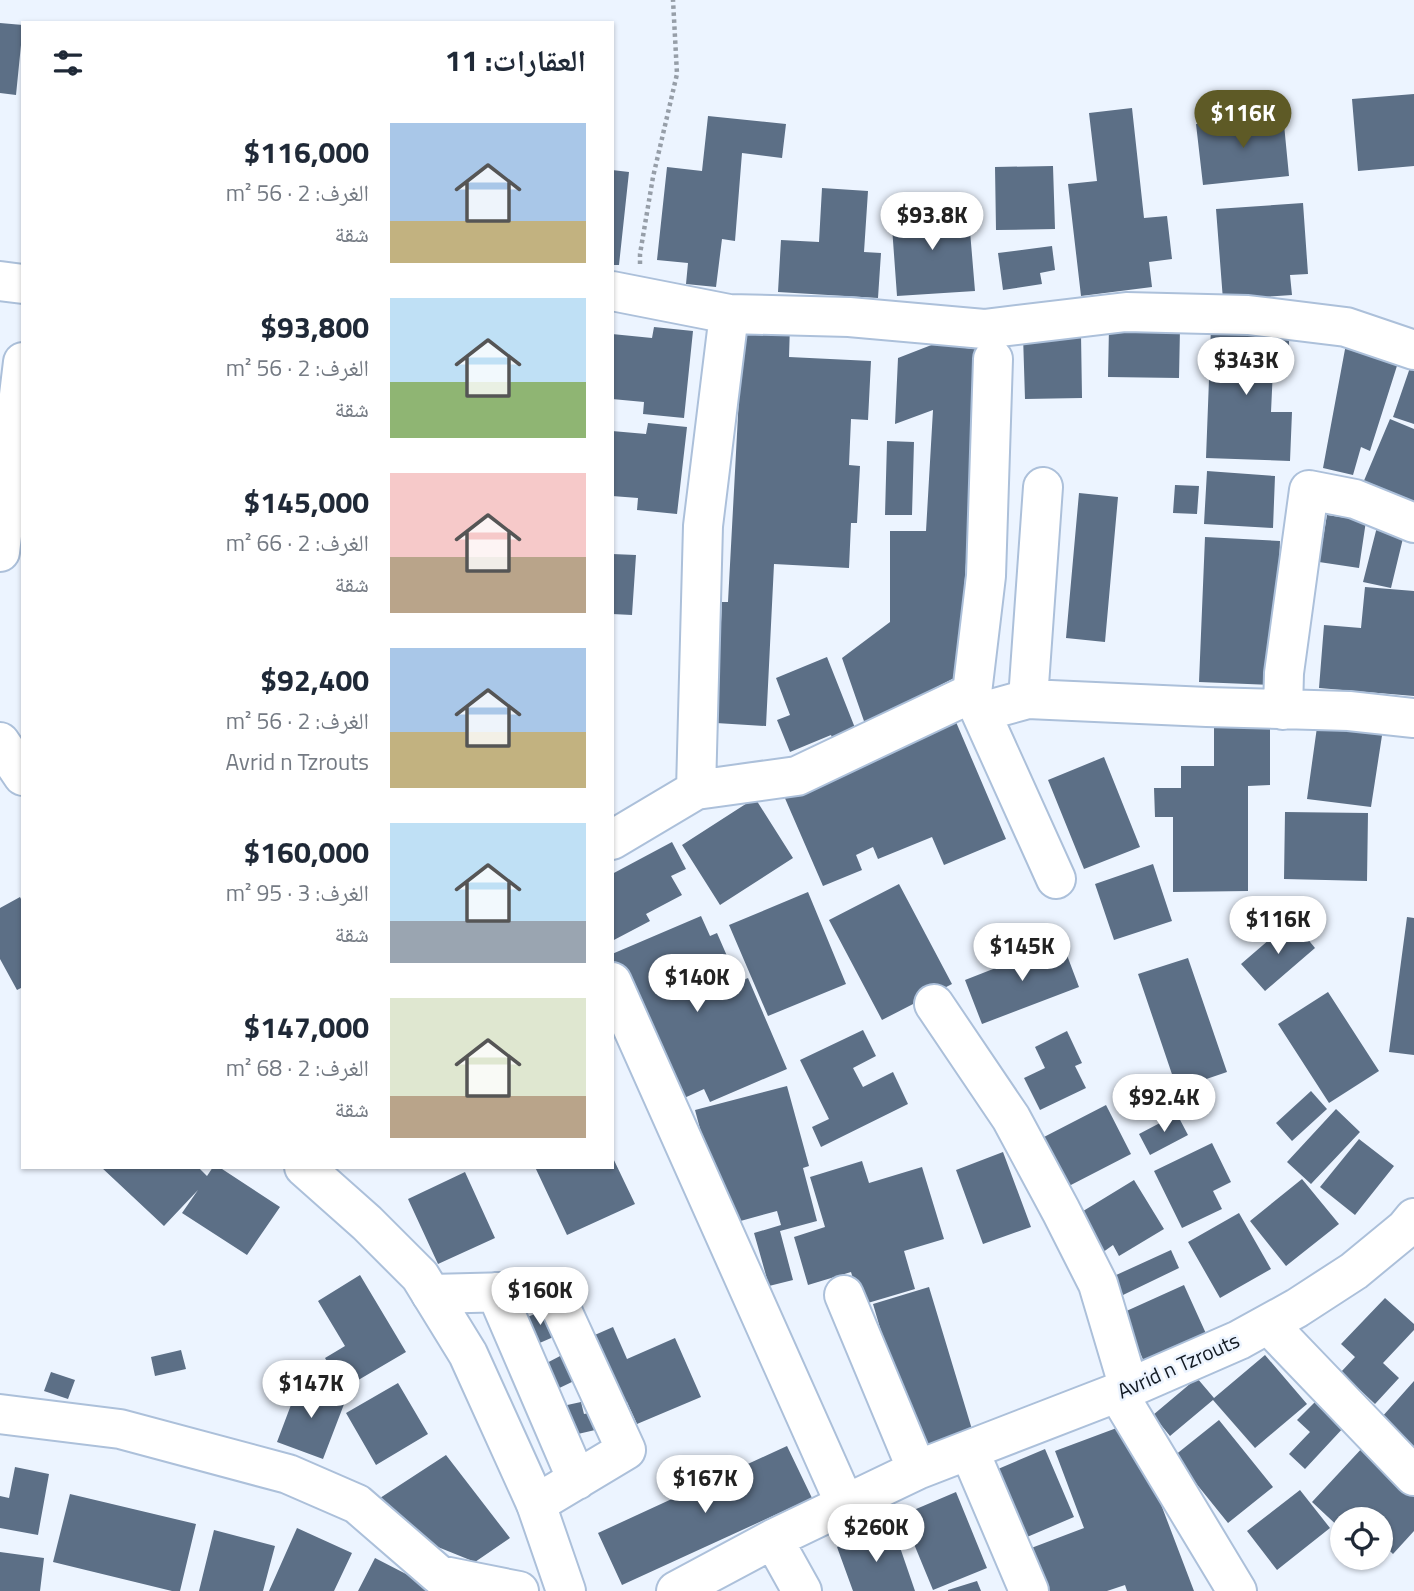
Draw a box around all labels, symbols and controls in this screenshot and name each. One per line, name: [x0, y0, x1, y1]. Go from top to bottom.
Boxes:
text: العقارات: 11: [445, 37, 586, 83]
icon: filters: [49, 44, 87, 82]
pin: $116K: [1194, 90, 1292, 150]
text: $116K: [1210, 95, 1276, 130]
text: $116,000: [244, 129, 369, 175]
icon: home: [446, 151, 530, 235]
text: الغرف: 2 · 56 m²: [226, 175, 369, 210]
pin: $93.8K: [875, 192, 989, 252]
text: $93.8K: [896, 197, 968, 232]
text: شقة: [335, 216, 369, 251]
text: $93,800: [260, 304, 369, 350]
icon: home: [446, 326, 530, 410]
pin: $343K: [1197, 338, 1295, 397]
text: $343K: [1213, 342, 1279, 377]
text: الغرف: 2 · 56 m²: [226, 350, 369, 385]
text: شقة: [335, 391, 369, 426]
text: $145,000: [244, 479, 369, 525]
icon: home: [446, 501, 530, 585]
text: الغرف: 2 · 66 m²: [226, 525, 369, 560]
text: شقة: [335, 566, 369, 601]
text: $92,400: [260, 657, 369, 703]
icon: home: [446, 676, 530, 760]
text: الغرف: 2 · 56 m²: [226, 703, 369, 738]
text: Avrid n Tzrouts: [226, 744, 369, 779]
text: $160,000: [244, 829, 369, 875]
icon: home: [446, 851, 530, 935]
text: الغرف: 3 · 95 m²: [226, 875, 369, 910]
pin: $116K: [1229, 897, 1327, 956]
text: $116K: [1245, 901, 1311, 936]
text: شقة: [335, 916, 369, 951]
pin: $145K: [973, 923, 1071, 983]
text: $145K: [989, 928, 1055, 963]
pin: $140K: [648, 954, 746, 1014]
text: $140K: [664, 959, 730, 994]
text: $147,000: [244, 1004, 369, 1050]
icon: home: [446, 1026, 530, 1110]
text: الغرف: 2 · 68 m²: [226, 1050, 369, 1085]
pin: $92.4K: [1107, 1074, 1221, 1134]
text: $92.4K: [1128, 1079, 1200, 1114]
text: شقة: [335, 1091, 369, 1126]
pin: $160K: [491, 1268, 589, 1327]
text: $160K: [507, 1272, 573, 1307]
street label: Avrid n Tzrouts: [1112, 1324, 1244, 1406]
pin: $147K: [262, 1360, 360, 1420]
text: $147K: [278, 1365, 344, 1400]
pin: $167K: [656, 1456, 754, 1515]
text: $167K: [672, 1460, 738, 1495]
pin: $260K: [827, 1504, 925, 1564]
map controls: [1330, 1507, 1393, 1570]
button: locate: [1330, 1507, 1393, 1570]
text: $260K: [843, 1509, 909, 1544]

